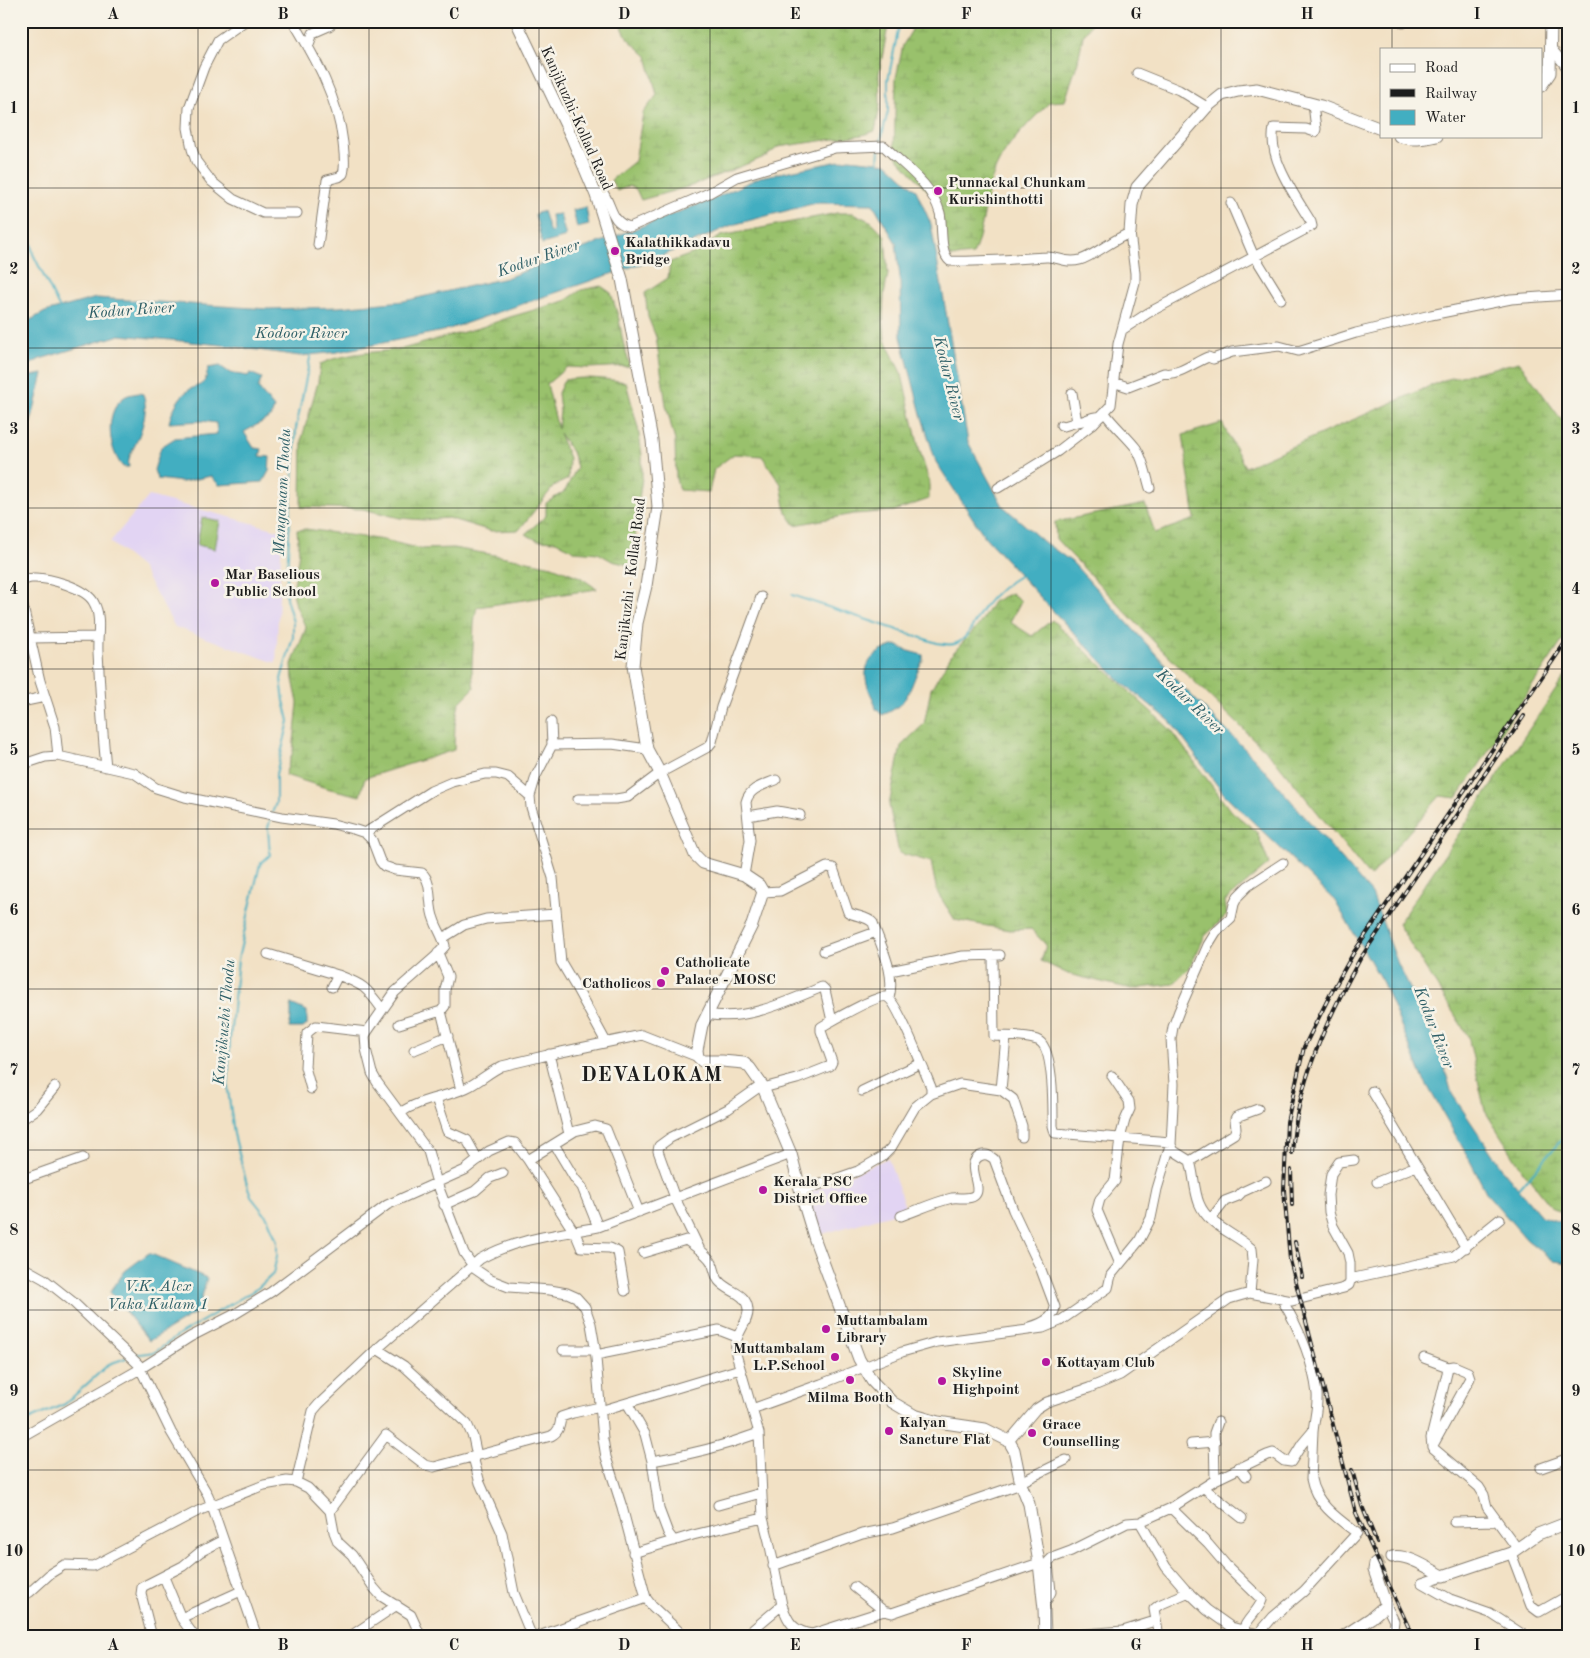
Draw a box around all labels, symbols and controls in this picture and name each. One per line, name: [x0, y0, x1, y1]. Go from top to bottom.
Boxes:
text: A: [107, 7, 119, 23]
text: B: [277, 7, 289, 23]
text: C: [449, 7, 459, 23]
text: D: [618, 7, 630, 23]
text: E: [789, 7, 801, 23]
text: F: [961, 7, 972, 23]
text: G: [1130, 7, 1142, 23]
text: H: [1300, 7, 1314, 23]
text: I: [1473, 7, 1481, 23]
street label: Kanjikuzhi-Kollad Road: [537, 44, 614, 193]
legend: [1380, 48, 1542, 138]
text: Road: [1425, 61, 1459, 76]
text: Railway: [1425, 87, 1478, 102]
text: 1: [9, 101, 19, 117]
text: 1: [1571, 101, 1581, 117]
text: Water: [1425, 111, 1466, 126]
place label: Punnackal Chunkam Kurishinthotti: [948, 176, 1086, 208]
marker: Punnackal Chunkam Kurishinthotti: [932, 185, 944, 197]
place label: Kalathikkadavu Bridge: [625, 236, 730, 268]
water label: Kodur River: [494, 237, 583, 281]
marker: Kalathikkadavu Bridge: [609, 245, 621, 257]
text: 2: [9, 262, 19, 278]
text: 2: [1571, 262, 1581, 278]
water label: Kodur River: [87, 300, 176, 322]
water label: Kodoor River: [254, 326, 348, 342]
water label: Kodur River: [930, 334, 967, 423]
text: 3: [9, 422, 19, 438]
text: 3: [1571, 422, 1581, 438]
water label: Manganam Thodu: [272, 428, 294, 557]
street label: Kanjikuzhi - Kollad Road: [614, 497, 649, 661]
place label: Mar Baselious Public School: [225, 568, 320, 600]
marker: Mar Baselious Public School: [209, 577, 221, 589]
text: 4: [9, 582, 19, 598]
text: 4: [1571, 582, 1581, 598]
water label: Kodur River: [1152, 666, 1227, 739]
text: 5: [9, 743, 19, 759]
text: 5: [1571, 743, 1581, 759]
text: 6: [9, 903, 19, 919]
text: 6: [1571, 903, 1581, 919]
place label: Catholicate Palace - MOSC: [675, 956, 776, 988]
water label: Kanjikuzhi Thodu: [211, 958, 238, 1087]
marker: Catholicate Palace - MOSC: [659, 965, 671, 977]
place label: Catholicos: [582, 977, 651, 992]
marker: Catholicos: [655, 977, 667, 989]
water label: Kodur River: [1410, 984, 1456, 1072]
text: 7: [9, 1063, 19, 1079]
text: 7: [1571, 1063, 1581, 1079]
district label: DEVALOKAM: [581, 1066, 723, 1086]
place label: Kerala PSC District Office: [773, 1175, 867, 1207]
marker: Kerala PSC District Office: [757, 1184, 769, 1196]
text: 8: [9, 1223, 19, 1239]
text: 8: [1571, 1223, 1581, 1239]
water label: V.K. Alex Vaka Kulam 1: [107, 1279, 209, 1313]
place label: Muttambalam Library: [836, 1314, 928, 1346]
marker: Muttambalam Library: [820, 1323, 832, 1335]
place label: Muttambalam L.P.School: [733, 1342, 825, 1374]
marker: Muttambalam L.P.School: [829, 1351, 841, 1363]
marker: Kottayam Club: [1040, 1356, 1052, 1368]
place label: Kottayam Club: [1056, 1356, 1155, 1371]
place label: Skyline Highpoint: [952, 1366, 1020, 1398]
marker: Milma Booth: [844, 1374, 856, 1386]
marker: Skyline Highpoint: [936, 1375, 948, 1387]
text: 9: [9, 1384, 19, 1400]
text: 9: [1571, 1384, 1581, 1400]
place label: Milma Booth: [807, 1391, 893, 1406]
place label: Kalyan Sancture Flat: [899, 1416, 991, 1448]
place label: Grace Counselling: [1042, 1418, 1121, 1450]
marker: Kalyan Sancture Flat: [883, 1425, 895, 1437]
marker: Grace Counselling: [1026, 1427, 1038, 1439]
text: 10: [5, 1544, 23, 1560]
text: 10: [1567, 1544, 1585, 1560]
text: A: [107, 1638, 119, 1654]
text: B: [277, 1638, 289, 1654]
text: C: [449, 1638, 459, 1654]
text: D: [618, 1638, 630, 1654]
text: E: [789, 1638, 801, 1654]
text: F: [961, 1638, 972, 1654]
text: G: [1130, 1638, 1142, 1654]
text: H: [1300, 1638, 1314, 1654]
text: I: [1473, 1638, 1481, 1654]

